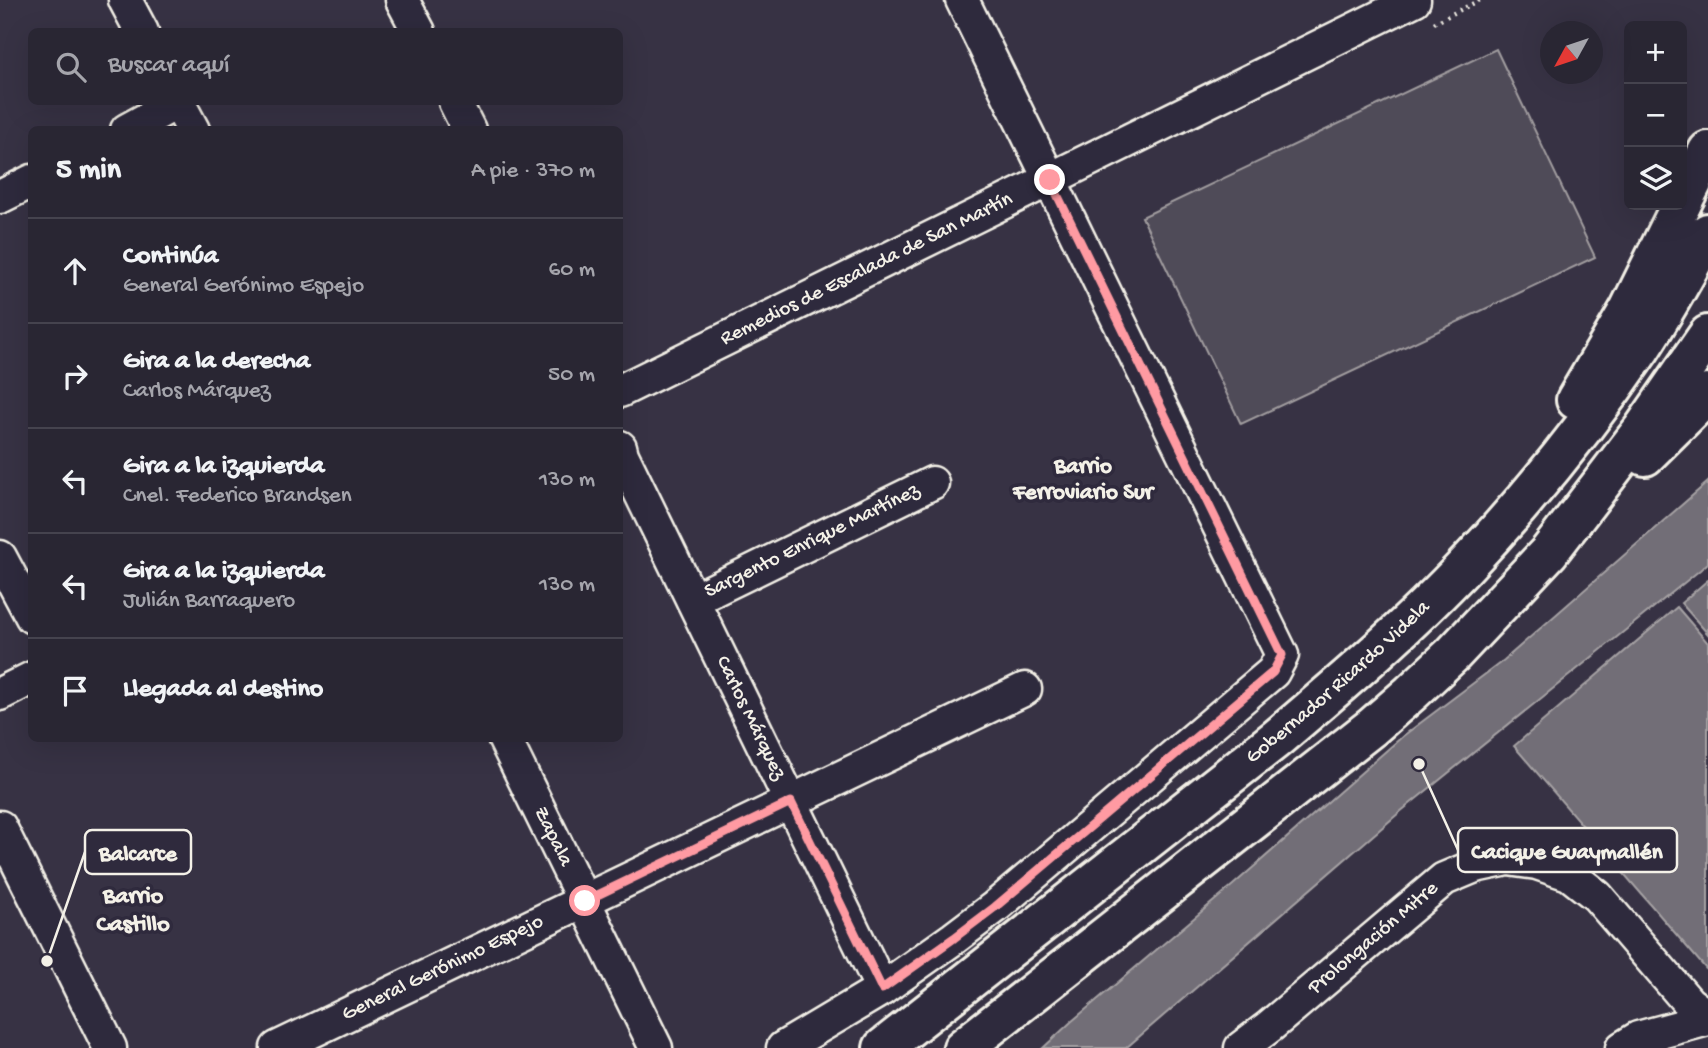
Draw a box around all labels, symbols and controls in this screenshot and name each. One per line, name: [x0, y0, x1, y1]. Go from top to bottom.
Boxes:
north arrow: [1540, 21, 1603, 84]
map controls: [1624, 21, 1687, 210]
button: +: [1624, 21, 1687, 84]
search box: [28, 28, 623, 105]
icon: search: [52, 48, 90, 86]
text: Buscar aquí: [108, 51, 230, 82]
button: −: [1624, 84, 1687, 147]
button: layers: [1624, 147, 1687, 210]
text: 5 min: [56, 154, 121, 189]
text: A pie · 370 m: [471, 158, 595, 185]
route end: [1034, 164, 1065, 195]
street label: Remedios de Escalada de San Martín: [717, 187, 1017, 352]
text: Continúa: [123, 242, 218, 273]
icon: ahead: [56, 252, 94, 290]
text: 60 m: [549, 257, 595, 284]
text: General Gerónimo Espejo: [123, 273, 364, 300]
text: Gira a la derecha: [123, 347, 310, 378]
icon: right: [56, 357, 94, 395]
text: 50 m: [548, 362, 595, 389]
text: Carlos Márquez: [123, 378, 271, 405]
text: Gira a la izquierda: [123, 452, 325, 483]
district label: Barrio Ferroviario Sur: [1012, 454, 1156, 507]
icon: left: [56, 462, 94, 500]
text: 130 m: [539, 467, 595, 494]
street label: Sargento Enrique Martínez: [701, 478, 925, 605]
text: Cnel. Federico Brandsen: [123, 483, 352, 510]
text: Gira a la izquierda: [123, 557, 325, 588]
icon: left: [56, 567, 94, 605]
text: 130 m: [539, 572, 595, 599]
text: Julián Barraquero: [123, 588, 295, 615]
street label: Gobernador Ricardo Videla: [1241, 595, 1437, 770]
street label: Carlos Márquez: [709, 652, 791, 785]
icon: arrive: [56, 672, 94, 710]
text: Llegada al destino: [123, 675, 323, 706]
street label: Zapala: [527, 803, 578, 872]
callout: Cacique Guaymallén: [1458, 828, 1677, 872]
callout: Balcarce: [85, 830, 191, 874]
text: Cacique Guaymallén: [1471, 840, 1664, 867]
text: Balcarce: [98, 842, 178, 869]
street label: Prolongación Mitre: [1303, 876, 1445, 1001]
district label: Barrio Castillo: [96, 883, 170, 940]
route start: [569, 885, 600, 916]
street label: General Gerónimo Espejo: [338, 909, 548, 1027]

